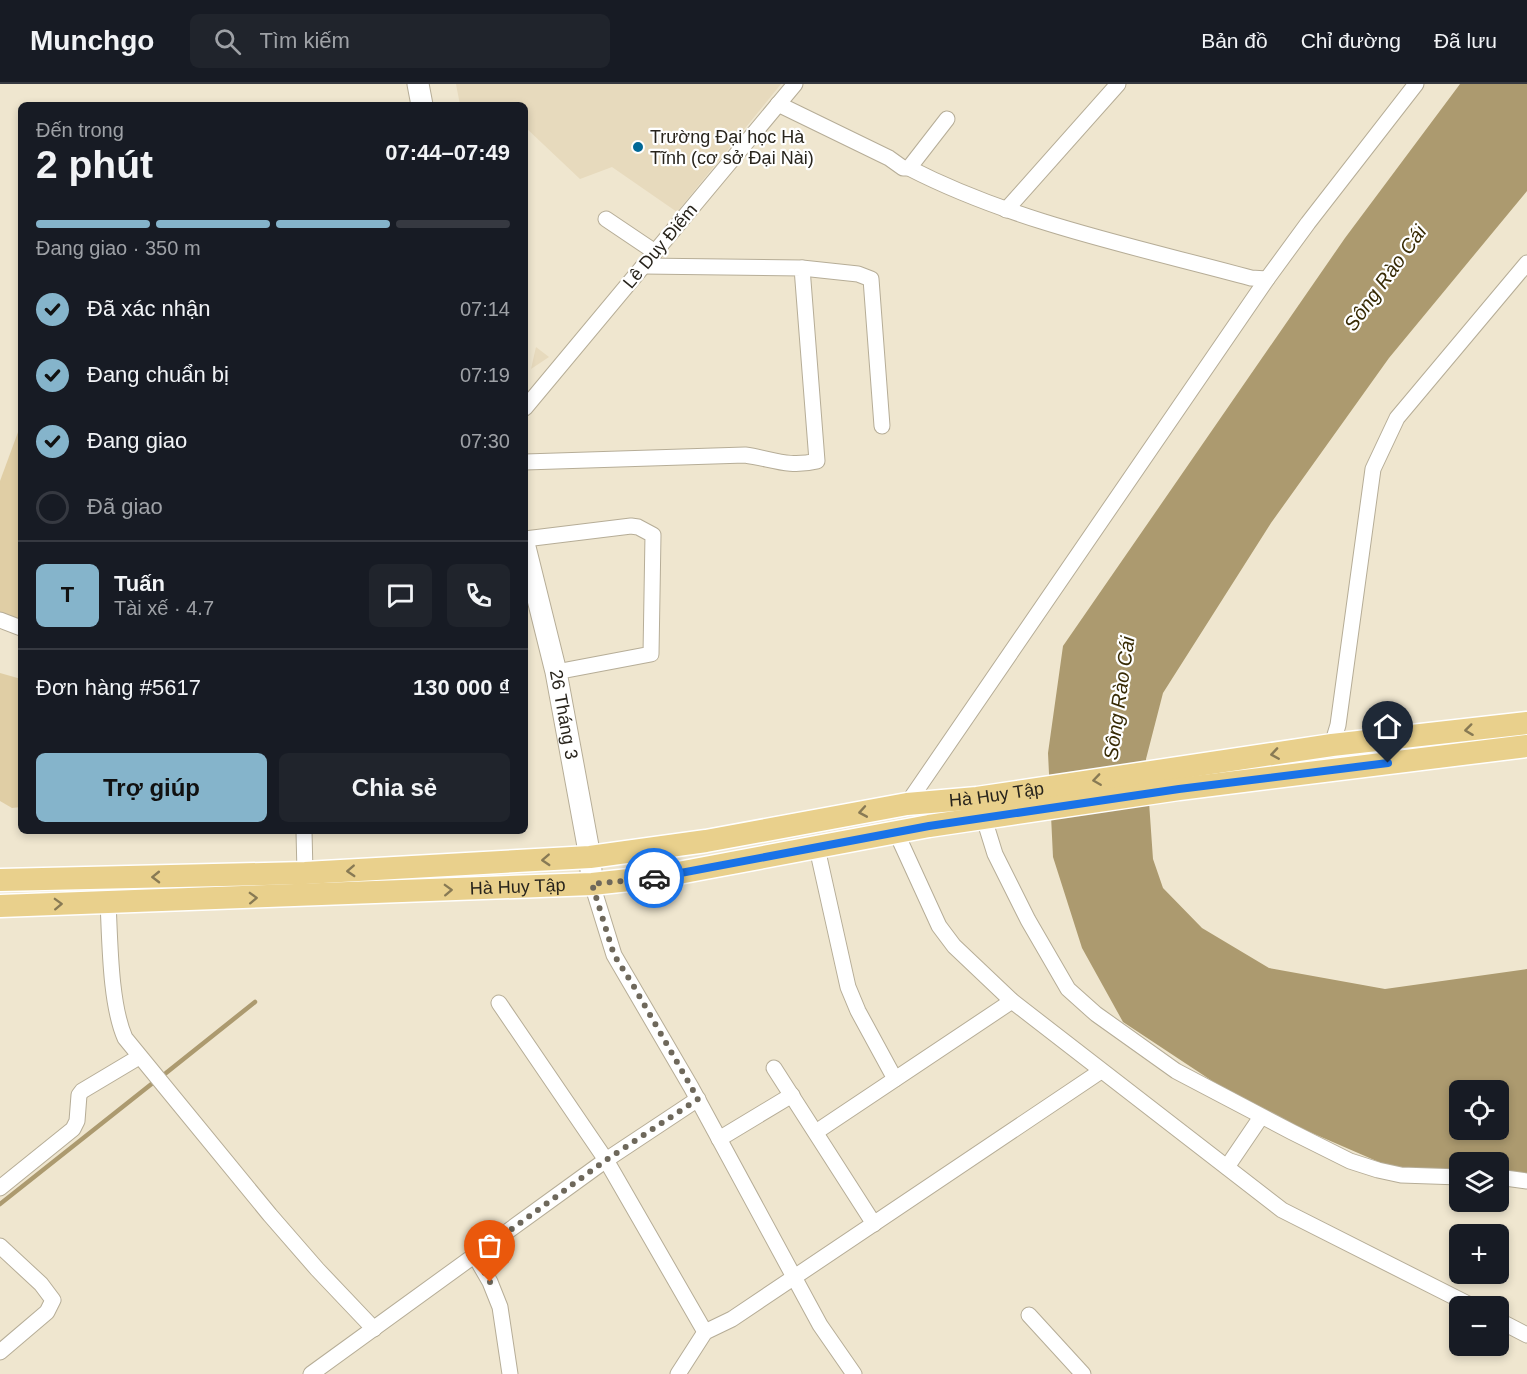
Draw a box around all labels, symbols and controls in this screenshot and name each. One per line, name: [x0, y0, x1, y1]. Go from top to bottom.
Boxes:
search box: [190, 14, 610, 68]
text: Munchgo: [30, 25, 154, 56]
icon: search: [211, 25, 244, 58]
text: Tìm kiếm: [259, 28, 350, 53]
text: Bản đồ: [1201, 29, 1268, 52]
text: Chỉ đường: [1301, 29, 1401, 52]
text: Đã lưu: [1434, 29, 1497, 52]
text: Đến trong: [36, 119, 124, 141]
place label: Trường Đại học Hà Tĩnh (cơ sở Đại Nài): [650, 127, 814, 168]
text: 07:44–07:49: [385, 140, 510, 165]
marker: Trường Đại học Hà Tĩnh (cơ sở Đại Nài): [631, 140, 645, 154]
text: 2 phút: [36, 143, 153, 186]
street label: Lê Duy Điếm: [619, 200, 701, 292]
water label: Sông Rào Cái: [1340, 221, 1431, 335]
text: Đang giao · 350 m: [36, 237, 201, 259]
icon: check: [36, 293, 69, 326]
text: Đã xác nhận: [87, 296, 211, 321]
text: 07:14: [460, 298, 510, 320]
icon: check: [36, 359, 69, 392]
text: Đang chuẩn bị: [87, 362, 229, 387]
text: 07:19: [460, 364, 510, 386]
icon: check: [36, 425, 69, 458]
text: Đang giao: [87, 428, 187, 453]
text: 07:30: [460, 430, 510, 452]
text: Đã giao: [87, 494, 163, 519]
button: chat: [369, 564, 432, 627]
button: phone: [447, 564, 510, 627]
text: Tuấn: [114, 571, 165, 596]
text: T: [61, 582, 74, 607]
text: Tài xế · 4.7: [114, 597, 214, 619]
water label: Sông Rào Cái: [1099, 634, 1139, 761]
street label: 26 Tháng 3: [546, 668, 582, 761]
text: Đơn hàng #5617: [36, 675, 201, 700]
text: 130 000 ₫: [413, 675, 510, 700]
pin: [1362, 701, 1413, 763]
icon: home: [1371, 710, 1404, 743]
one-way arrow: [1464, 723, 1473, 735]
one-way arrow: [1271, 747, 1280, 759]
button: Trợ giúp: [36, 753, 267, 822]
button: Chia sẻ: [279, 753, 510, 822]
one-way arrow: [1093, 774, 1102, 786]
street label: Hà Huy Tập: [948, 778, 1045, 810]
one-way arrow: [858, 805, 868, 818]
courier: [624, 848, 684, 908]
one-way arrow: [541, 853, 550, 866]
icon: car: [638, 862, 671, 895]
one-way arrow: [347, 864, 356, 877]
one-way arrow: [152, 870, 161, 883]
street label: Hà Huy Tập: [469, 875, 566, 899]
one-way arrow: [444, 884, 453, 897]
one-way arrow: [249, 892, 258, 904]
one-way arrow: [54, 897, 63, 910]
map controls: [1449, 1080, 1509, 1356]
button: locate: [1449, 1080, 1509, 1140]
button: layers: [1449, 1152, 1509, 1212]
pin: [464, 1220, 515, 1282]
button: +: [1449, 1224, 1509, 1284]
icon: bag: [473, 1229, 506, 1262]
button: −: [1449, 1296, 1509, 1356]

